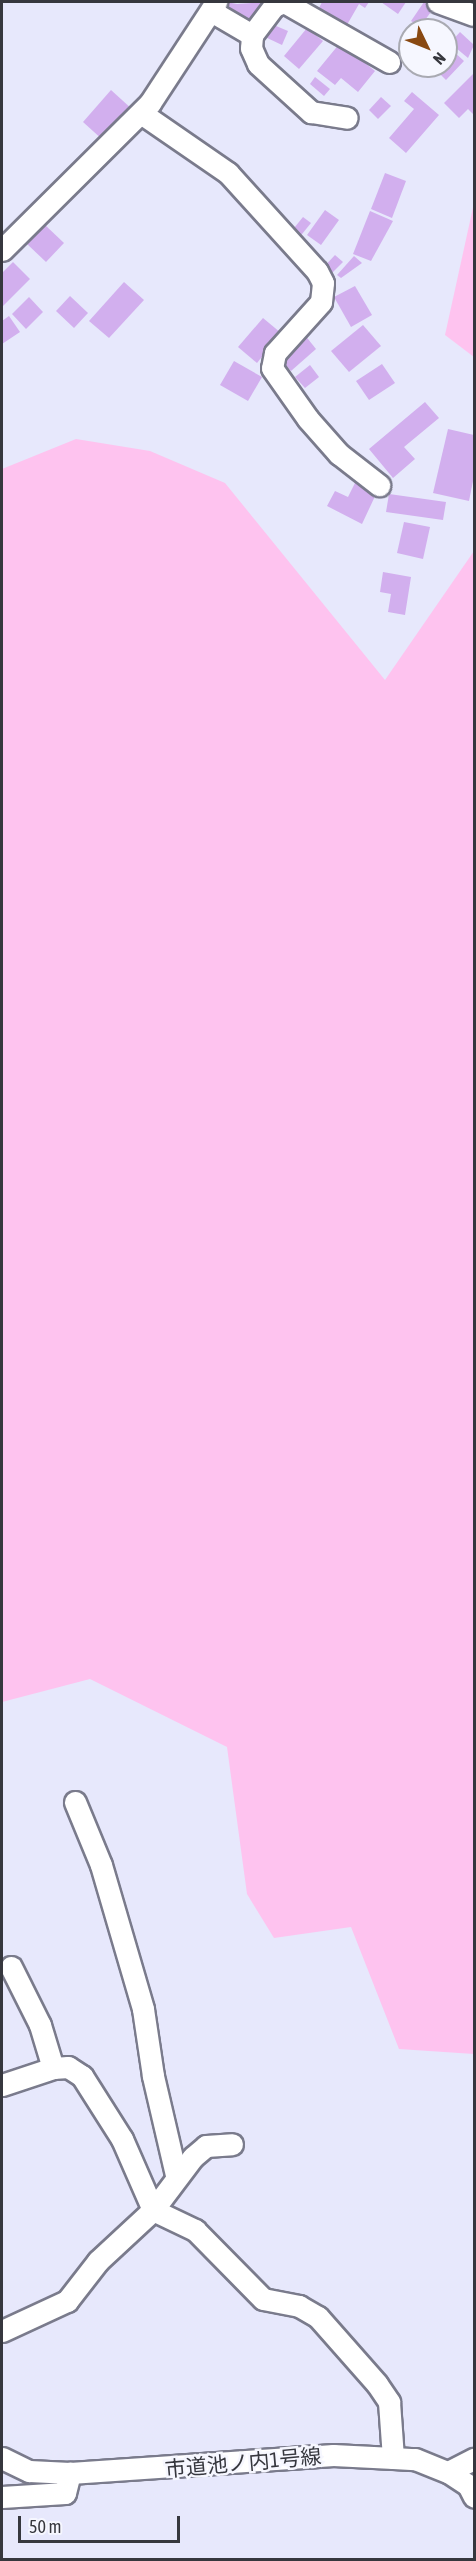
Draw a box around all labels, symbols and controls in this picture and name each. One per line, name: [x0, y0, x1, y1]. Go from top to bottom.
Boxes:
north arrow: [398, 18, 458, 78]
text: N: [430, 49, 450, 69]
street label: 市道池ノ内1号線: [164, 2443, 322, 2481]
scale bar: [21, 2504, 183, 2542]
text: 50 m: [29, 2516, 61, 2537]

